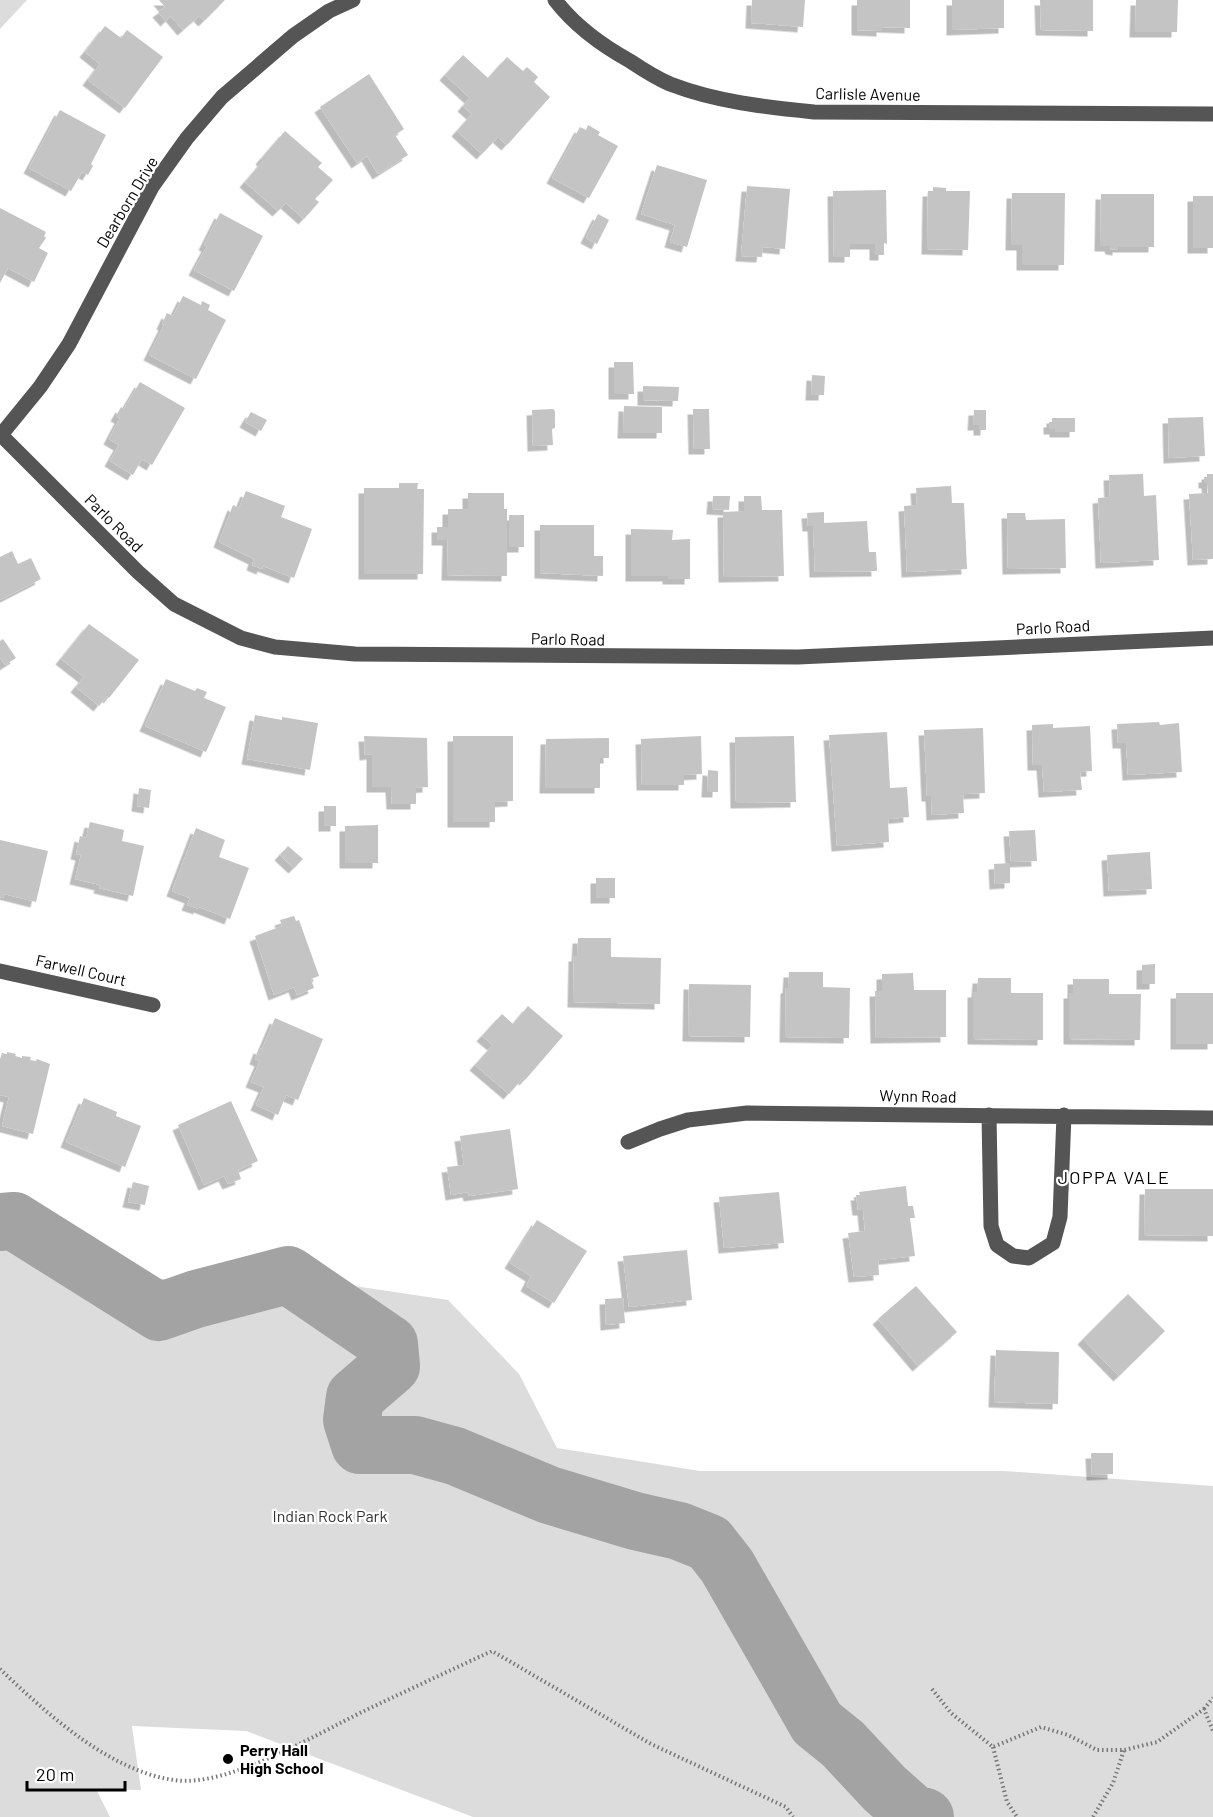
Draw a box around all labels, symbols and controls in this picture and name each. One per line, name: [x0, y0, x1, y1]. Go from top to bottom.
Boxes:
street label: Carlisle Avenue: [815, 83, 921, 104]
street label: Dearborn Drive: [92, 153, 161, 251]
street label: Parlo Road: [81, 490, 147, 556]
street label: Parlo Road: [1015, 615, 1091, 638]
street label: Parlo Road: [531, 628, 605, 649]
street label: Farwell Court: [34, 950, 128, 989]
street label: Wynn Road: [879, 1085, 957, 1106]
district label: JOPPA VALE: [1058, 1166, 1170, 1188]
park label: Indian Rock Park: [273, 1506, 387, 1525]
place label: Perry Hall High School: [240, 1740, 324, 1777]
marker: Perry Hall High School: [221, 1752, 235, 1766]
scale bar: [27, 1754, 124, 1792]
text: 20 m: [36, 1763, 74, 1785]

